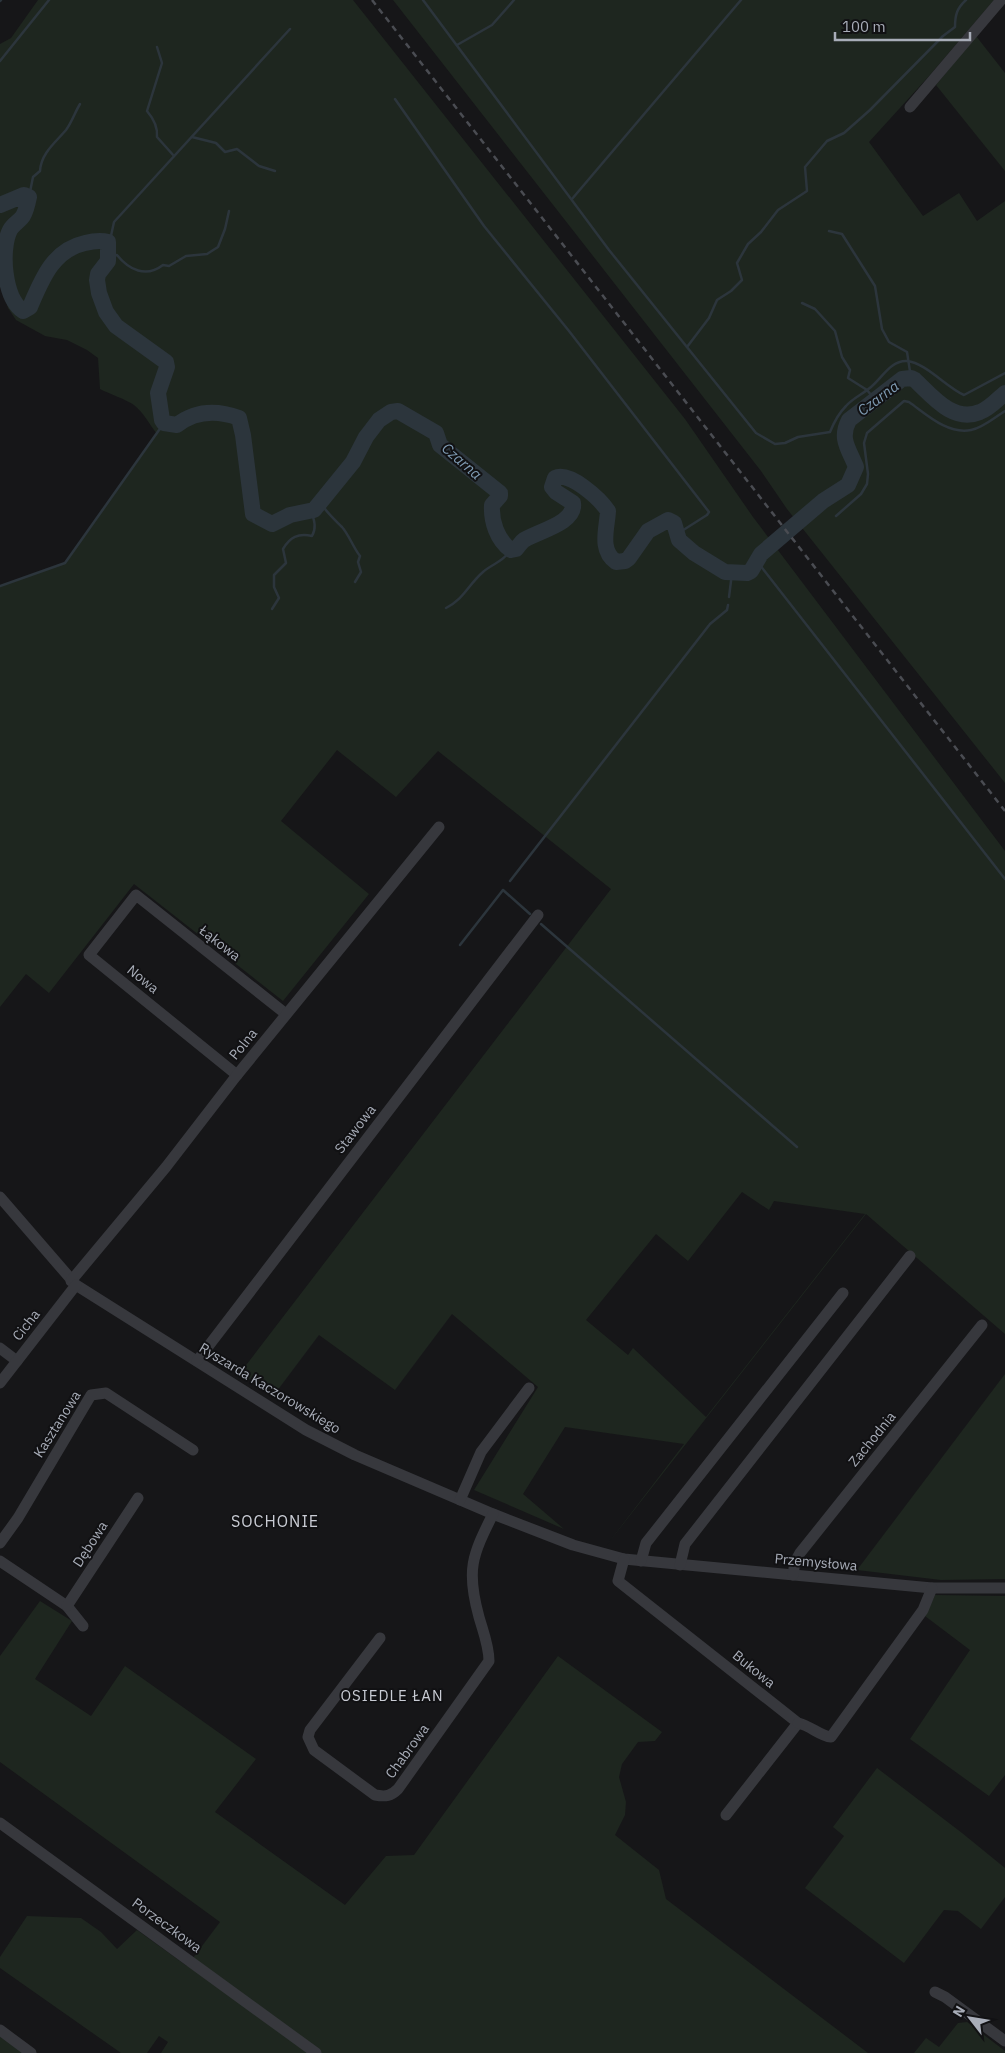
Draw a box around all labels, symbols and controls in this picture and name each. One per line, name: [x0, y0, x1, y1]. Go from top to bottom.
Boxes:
scale bar: [835, 10, 970, 42]
text: 100 m: [842, 17, 886, 36]
water label: Czarna: [853, 376, 903, 420]
water label: Czarna: [438, 438, 486, 484]
street label: Łąkowa: [195, 921, 245, 965]
street label: Nowa: [123, 961, 163, 998]
street label: Polna: [225, 1024, 261, 1063]
street label: Stawowa: [330, 1101, 380, 1157]
street label: Cicha: [8, 1305, 44, 1344]
street label: Ryszarda Kaczorowskiego: [196, 1339, 344, 1437]
street label: Kasztanowa: [29, 1387, 85, 1461]
street label: Zachodnia: [844, 1407, 900, 1470]
district label: SOCHONIE: [231, 1511, 319, 1531]
street label: Dębowa: [69, 1517, 112, 1570]
street label: Przemysłowa: [774, 1549, 859, 1575]
street label: Bukowa: [729, 1646, 780, 1692]
district label: OSIEDLE ŁAN: [340, 1686, 444, 1705]
street label: Chabrowa: [381, 1720, 433, 1782]
street label: Porzeczkowa: [129, 1894, 206, 1957]
north arrow: [945, 1993, 995, 2043]
text: N: [949, 2002, 969, 2020]

